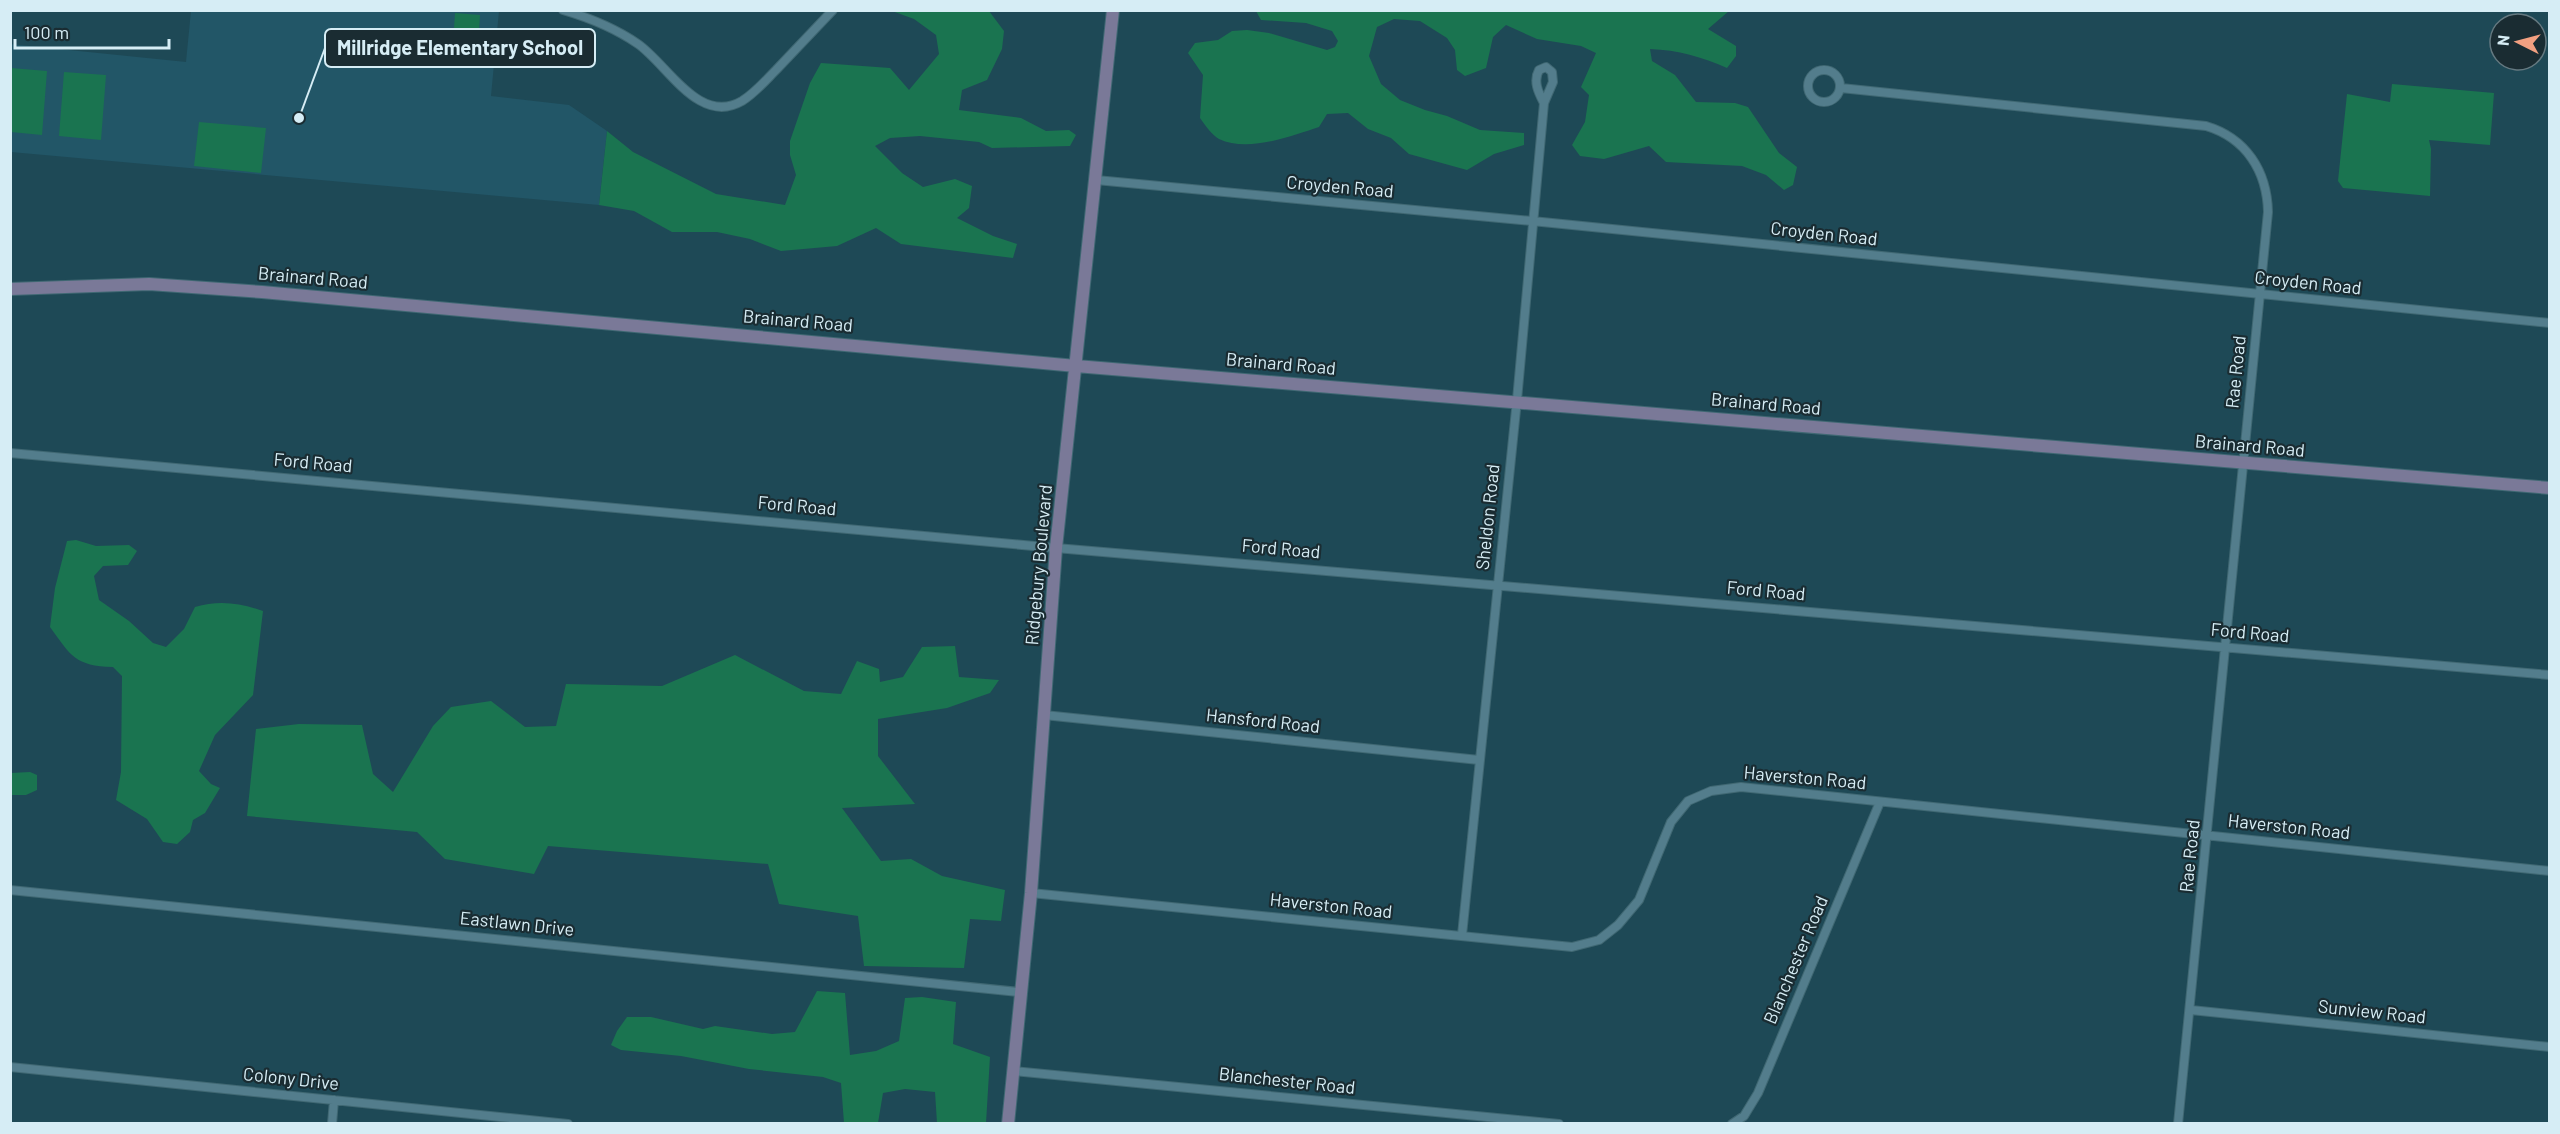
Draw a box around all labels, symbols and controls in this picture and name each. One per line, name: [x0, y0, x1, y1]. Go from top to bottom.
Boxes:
scale bar: [15, 12, 170, 50]
north arrow: [2488, 12, 2548, 72]
text: 100 m: [24, 21, 69, 43]
callout: Millridge Elementary School: [325, 29, 595, 67]
text: N: [2493, 34, 2513, 47]
text: Millridge Elementary School: [337, 35, 583, 59]
street label: Croyden Road: [1286, 170, 1395, 202]
street label: Croyden Road: [1770, 216, 1879, 250]
street label: Brainard Road: [257, 261, 369, 293]
street label: Croyden Road: [2254, 265, 2363, 299]
street label: Brainard Road: [742, 304, 854, 336]
street label: Rae Road: [2220, 334, 2250, 409]
street label: Brainard Road: [1225, 347, 1337, 379]
street label: Brainard Road: [1710, 387, 1822, 419]
street label: Brainard Road: [2194, 429, 2306, 461]
street label: Ford Road: [273, 448, 353, 476]
street label: Sheldon Road: [1470, 463, 1504, 571]
street label: Ridgebury Boulevard: [1020, 484, 1056, 646]
street label: Ford Road: [757, 491, 837, 519]
street label: Ford Road: [1241, 534, 1321, 562]
street label: Ford Road: [1726, 576, 1806, 604]
street label: Ford Road: [2210, 618, 2290, 646]
street label: Hansford Road: [1205, 703, 1321, 737]
street label: Haverston Road: [1743, 761, 1867, 793]
street label: Haverston Road: [2227, 809, 2351, 843]
street label: Rae Road: [2174, 818, 2204, 893]
street label: Haverston Road: [1269, 888, 1393, 922]
street label: Blanchester Road: [1758, 892, 1832, 1027]
street label: Eastlawn Drive: [459, 906, 575, 940]
street label: Sunview Road: [2317, 994, 2427, 1028]
street label: Colony Drive: [242, 1062, 340, 1094]
street label: Blanchester Road: [1218, 1062, 1356, 1098]

